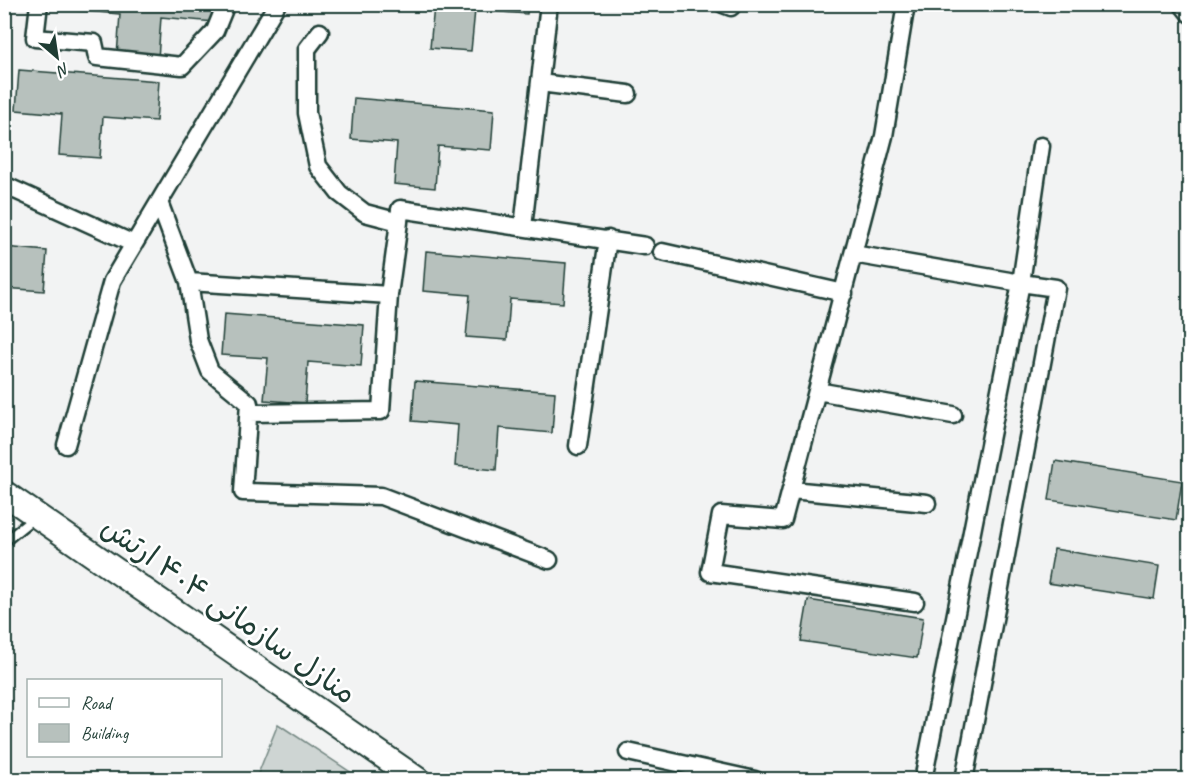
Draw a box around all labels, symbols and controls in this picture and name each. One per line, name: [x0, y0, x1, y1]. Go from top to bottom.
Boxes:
north arrow: [27, 27, 87, 87]
text: N: [52, 58, 73, 82]
street label: منازل سازمانی ۴۰۴ ارتش: [94, 508, 364, 712]
legend: [27, 679, 222, 757]
text: Road: [81, 692, 114, 714]
text: Building: [81, 722, 130, 744]

